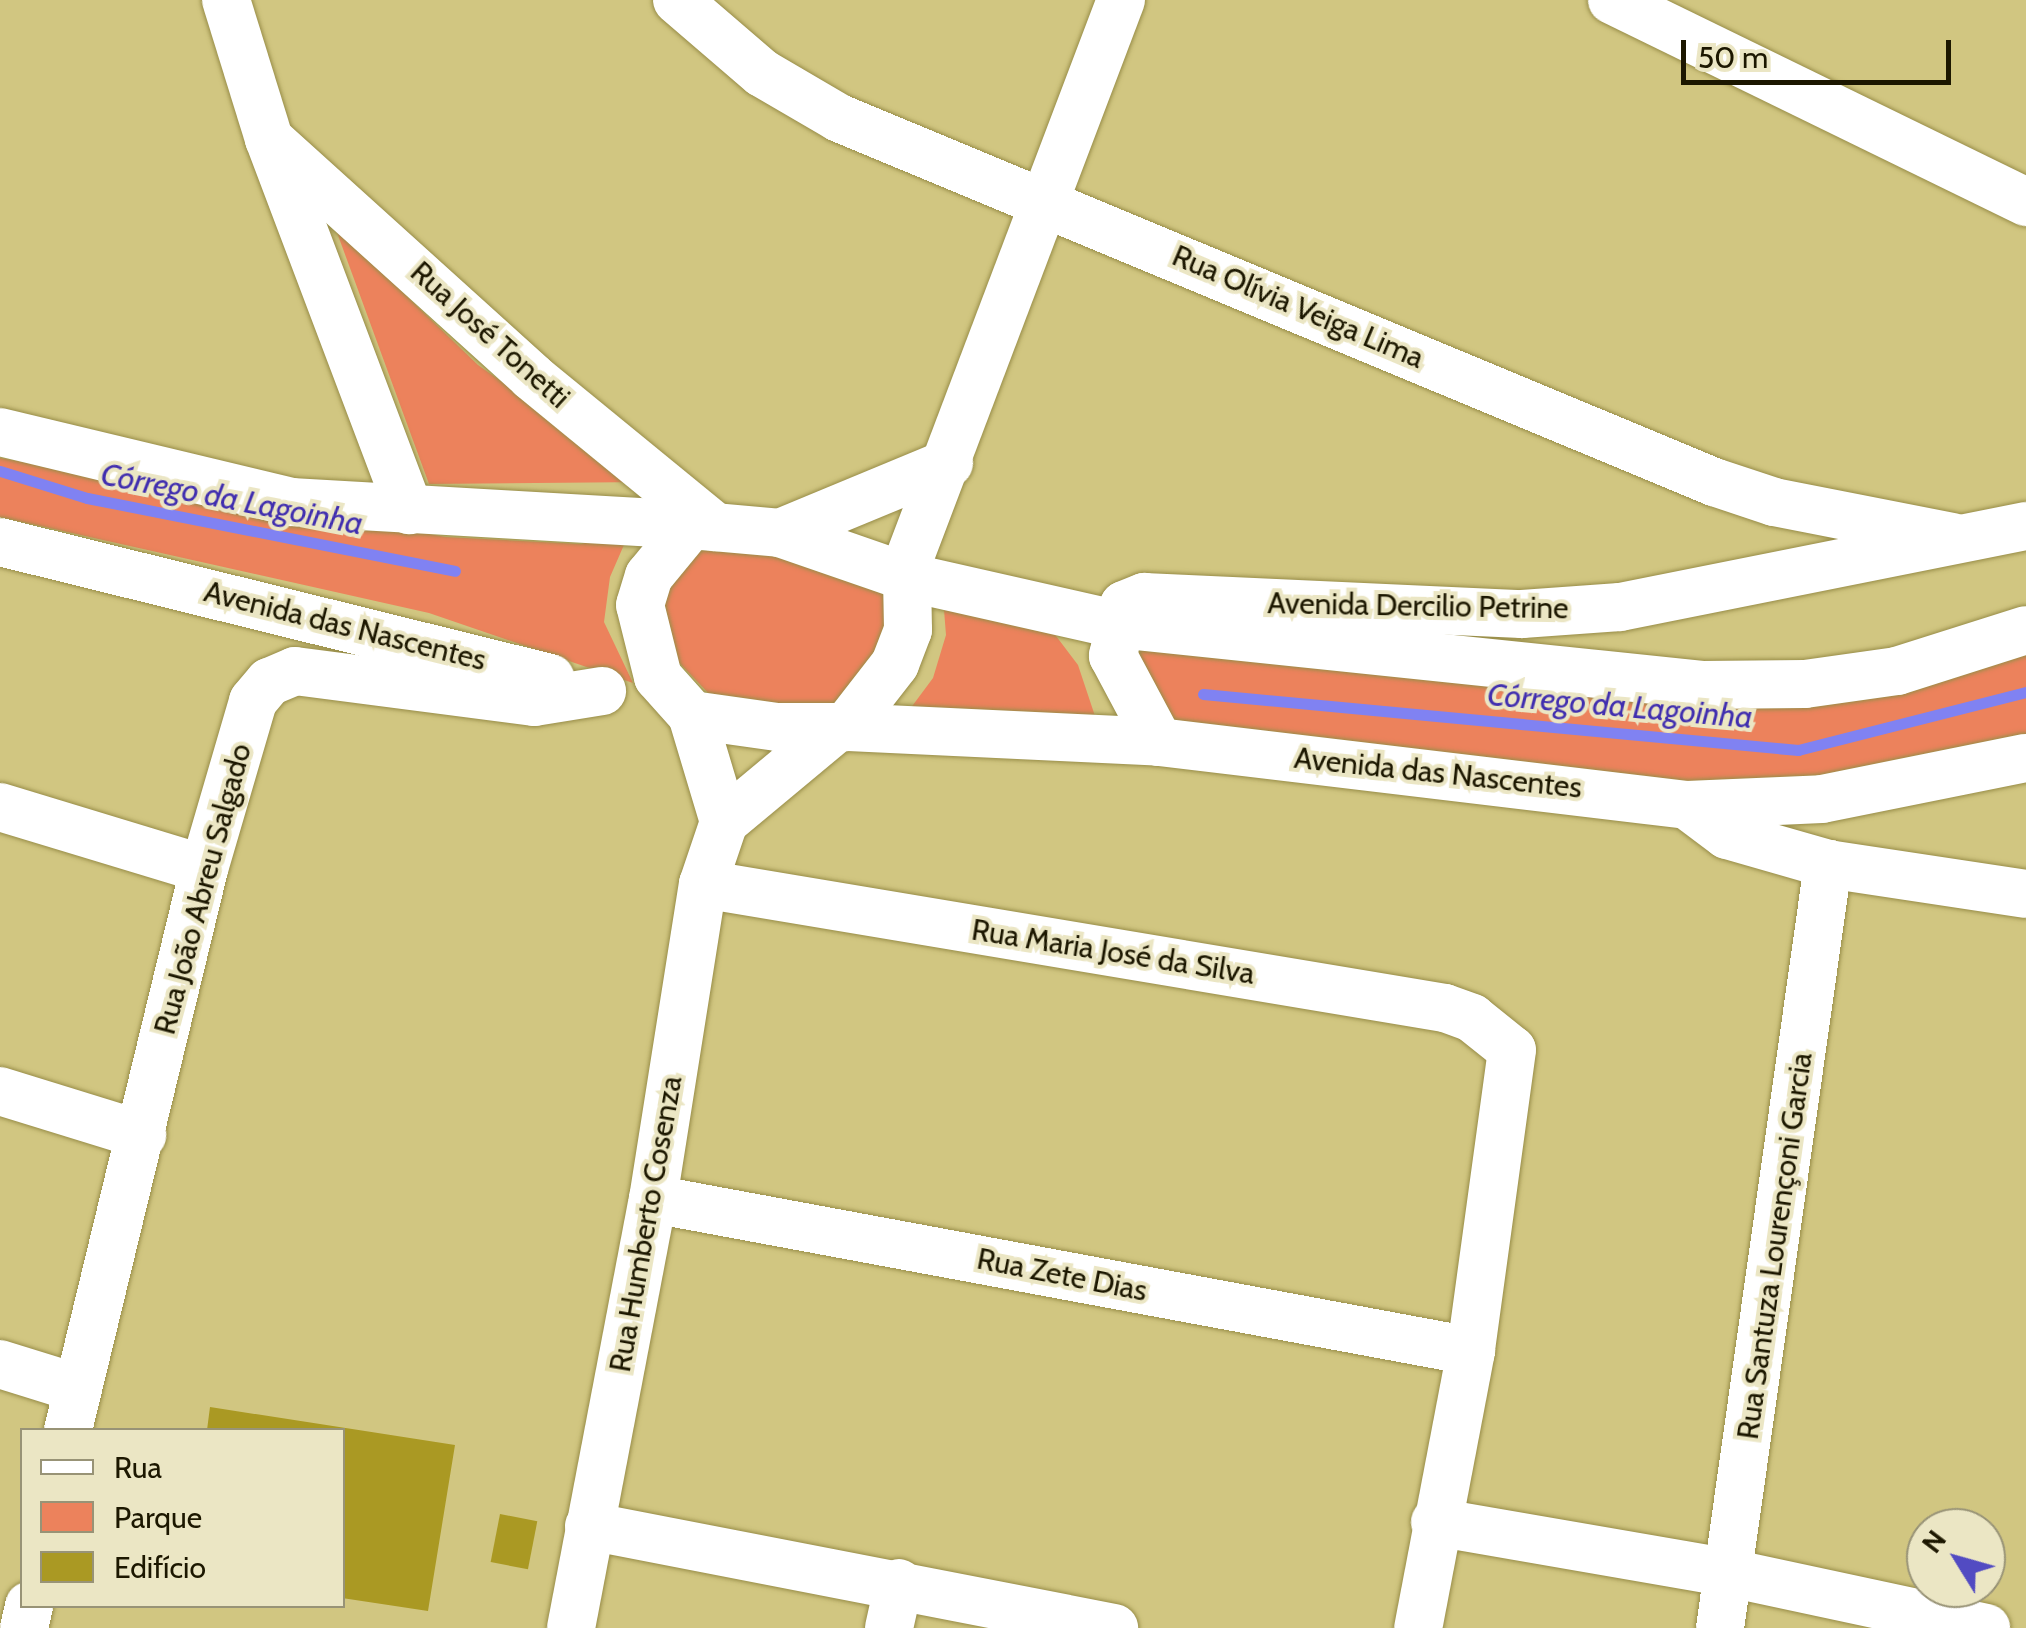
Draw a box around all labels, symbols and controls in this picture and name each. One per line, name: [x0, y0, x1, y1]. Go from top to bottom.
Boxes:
scale bar: [1686, 20, 1956, 82]
text: 50 m: [1698, 39, 1768, 76]
street label: Rua Olívia Veiga Lima: [1167, 238, 1429, 376]
street label: Rua José Tonetti: [403, 254, 577, 416]
water label: Córrego da Lagoinha: [98, 455, 366, 543]
street label: Avenida das Nascentes: [200, 574, 490, 678]
street label: Avenida Dercilio Petrine: [1267, 585, 1569, 627]
water label: Córrego da Lagoinha: [1486, 675, 1754, 737]
street label: Rua João Abreu Salgado: [147, 740, 259, 1038]
street label: Avenida das Nascentes: [1292, 740, 1584, 806]
street label: Rua Maria José da Silva: [969, 912, 1257, 992]
street label: Rua Santuza Lourençoni Garcia: [1730, 1050, 1820, 1442]
street label: Rua Humberto Cosenza: [602, 1073, 690, 1375]
street label: Rua Zete Dias: [974, 1241, 1150, 1309]
legend: [20, 1428, 345, 1608]
text: Rua: [114, 1449, 162, 1486]
text: Parque: [114, 1499, 202, 1536]
north arrow: [1906, 1508, 2006, 1608]
text: N: [1914, 1523, 1953, 1559]
text: Edifício: [114, 1549, 206, 1586]

